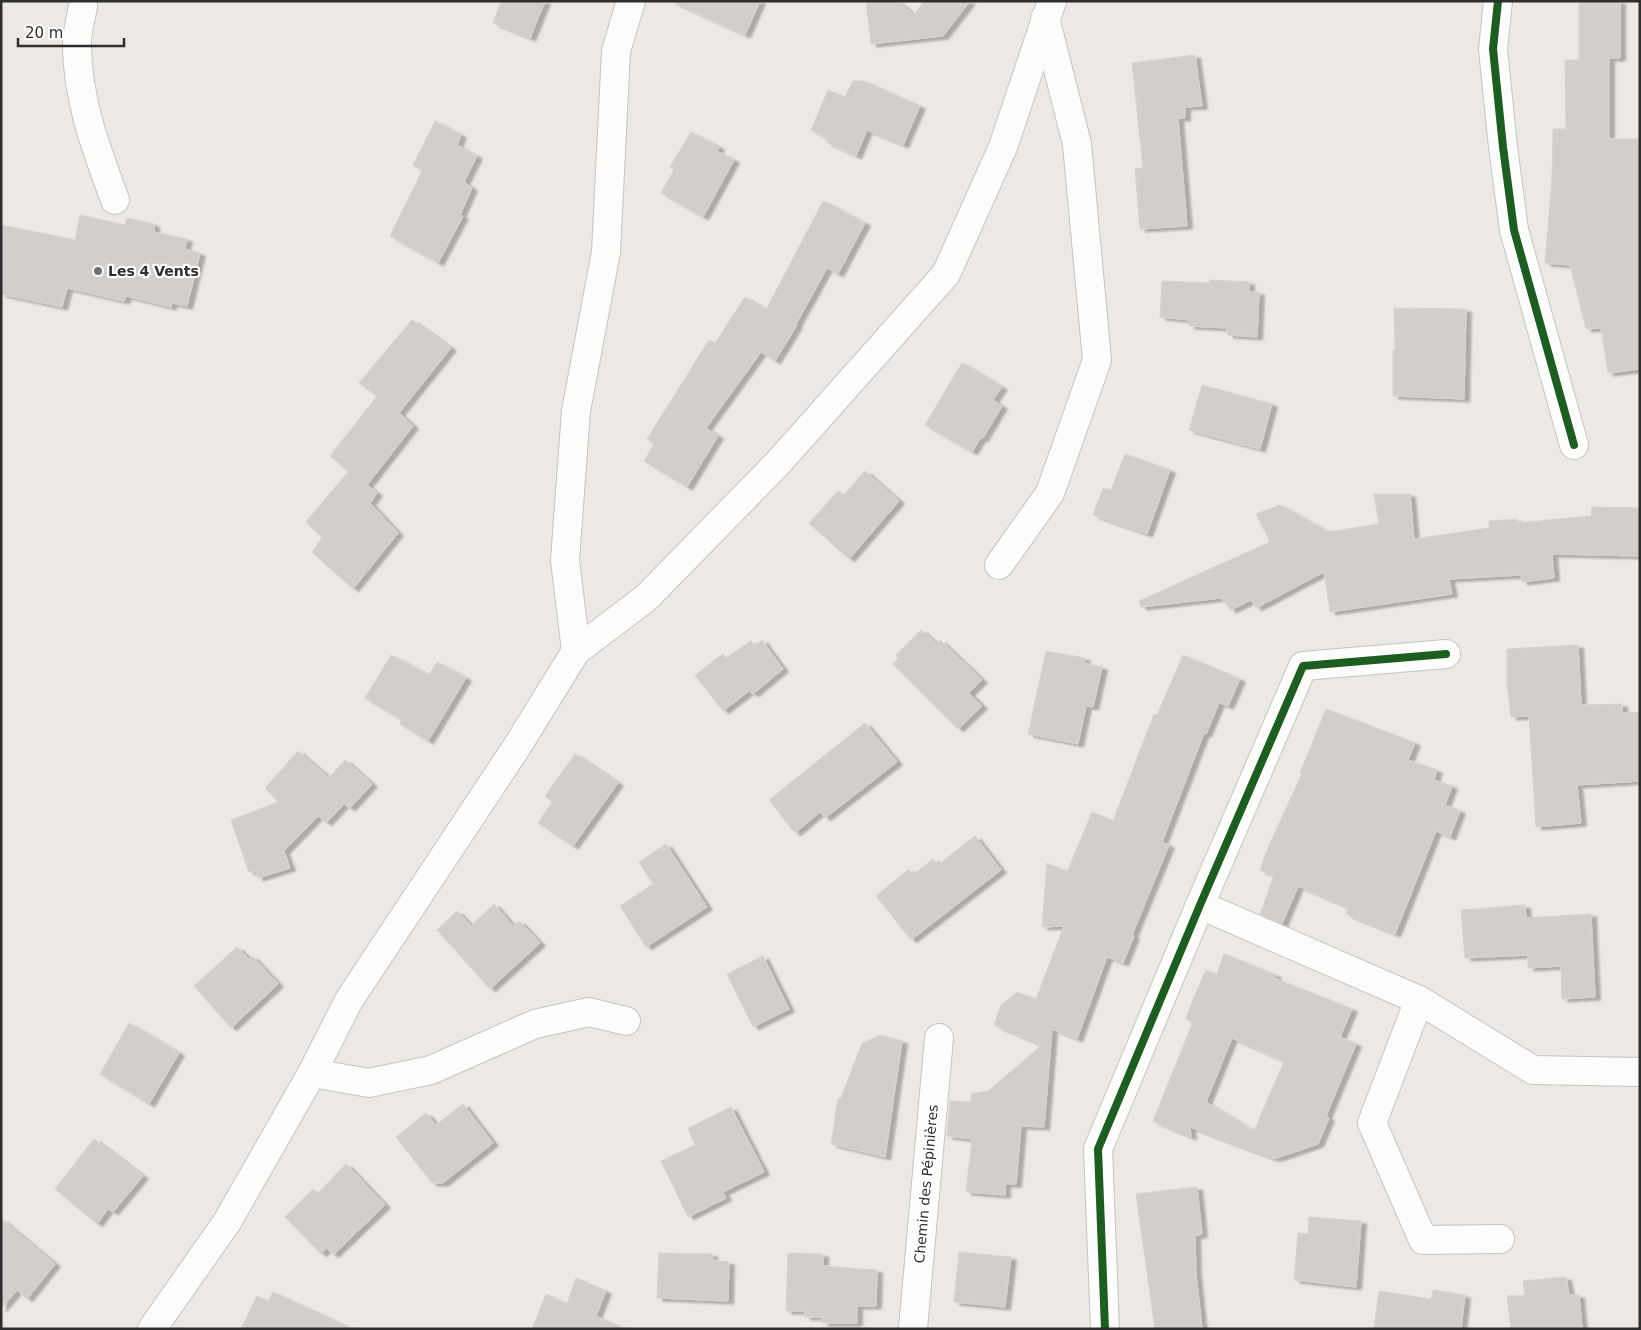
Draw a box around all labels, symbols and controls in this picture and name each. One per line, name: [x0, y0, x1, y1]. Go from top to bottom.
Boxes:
scale bar: [18, 15, 124, 47]
text: 20 m: [25, 24, 63, 42]
place label: Les 4 Vents: [108, 263, 199, 279]
marker: Les 4 Vents: [92, 265, 104, 277]
street label: Chemin des Pépinières: [911, 1104, 941, 1264]

